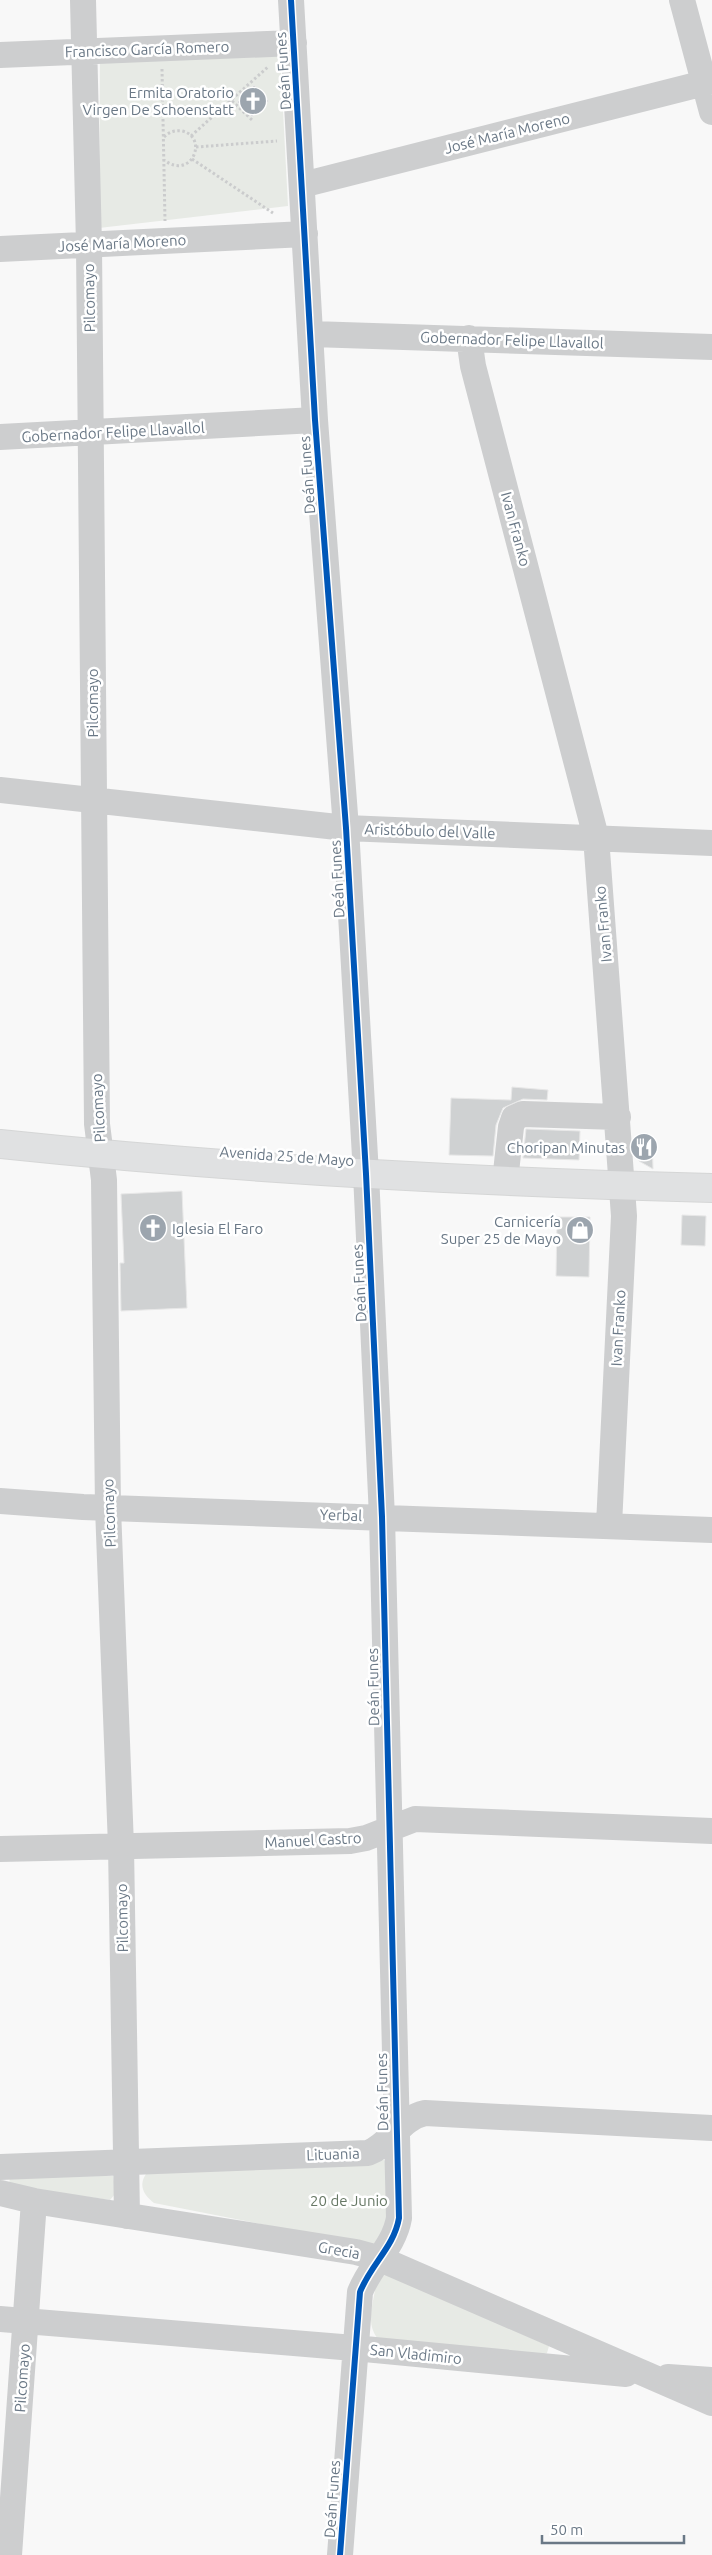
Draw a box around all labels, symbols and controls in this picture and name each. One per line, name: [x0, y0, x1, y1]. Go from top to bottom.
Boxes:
street label: Deán Funes: [272, 31, 294, 111]
street label: Francisco García Romero: [64, 38, 230, 60]
place label: Ermita Oratorio Virgen De Schoenstatt: [83, 84, 234, 118]
church icon: Ermita Oratorio Virgen De Schoenstatt: [238, 86, 268, 116]
street label: José María Moreno: [443, 109, 571, 157]
street label: José María Moreno: [57, 231, 187, 255]
street label: Pilcomayo: [80, 263, 98, 333]
street label: Gobernador Felipe Llavallol: [420, 328, 604, 352]
street label: Gobernador Felipe Llavallol: [21, 419, 205, 445]
street label: Deán Funes: [296, 435, 318, 515]
street label: Ivan Franko: [498, 490, 534, 568]
street label: Pilcomayo: [84, 669, 101, 737]
street label: Aristóbulo del Valle: [364, 820, 496, 842]
street label: Deán Funes: [326, 840, 348, 918]
street label: Ivan Franko: [591, 885, 615, 963]
street label: Pilcomayo: [88, 1073, 108, 1143]
restaurant icon: Choripan Minutas: [629, 1132, 659, 1162]
place label: Choripan Minutas: [507, 1139, 625, 1156]
street label: Avenida 25 de Mayo: [219, 1143, 355, 1169]
church icon: Iglesia El Faro: [138, 1213, 168, 1243]
place label: Carnicería Super 25 de Mayo: [441, 1213, 561, 1247]
shop icon: Carnicería Super 25 de Mayo: [565, 1215, 595, 1245]
place label: Iglesia El Faro: [172, 1220, 263, 1237]
street label: Deán Funes: [348, 1244, 370, 1322]
street label: Ivan Franko: [608, 1289, 628, 1367]
street label: Pilcomayo: [99, 1478, 119, 1548]
street label: Yerbal: [320, 1506, 363, 1524]
street label: Deán Funes: [364, 1648, 382, 1726]
street label: Manuel Castro: [264, 1829, 362, 1851]
street label: Pilcomayo: [113, 1883, 131, 1953]
street label: Deán Funes: [373, 2053, 391, 2131]
street label: Lituania: [306, 2145, 360, 2163]
park label: 20 de Junio: [310, 2192, 388, 2209]
street label: Grecia: [317, 2238, 361, 2262]
street label: San Vladimiro: [369, 2341, 463, 2367]
street label: Pilcomayo: [11, 2343, 33, 2413]
street label: Deán Funes: [321, 2459, 343, 2539]
scale bar: [542, 2512, 684, 2544]
text: 50 m: [550, 2521, 583, 2538]

